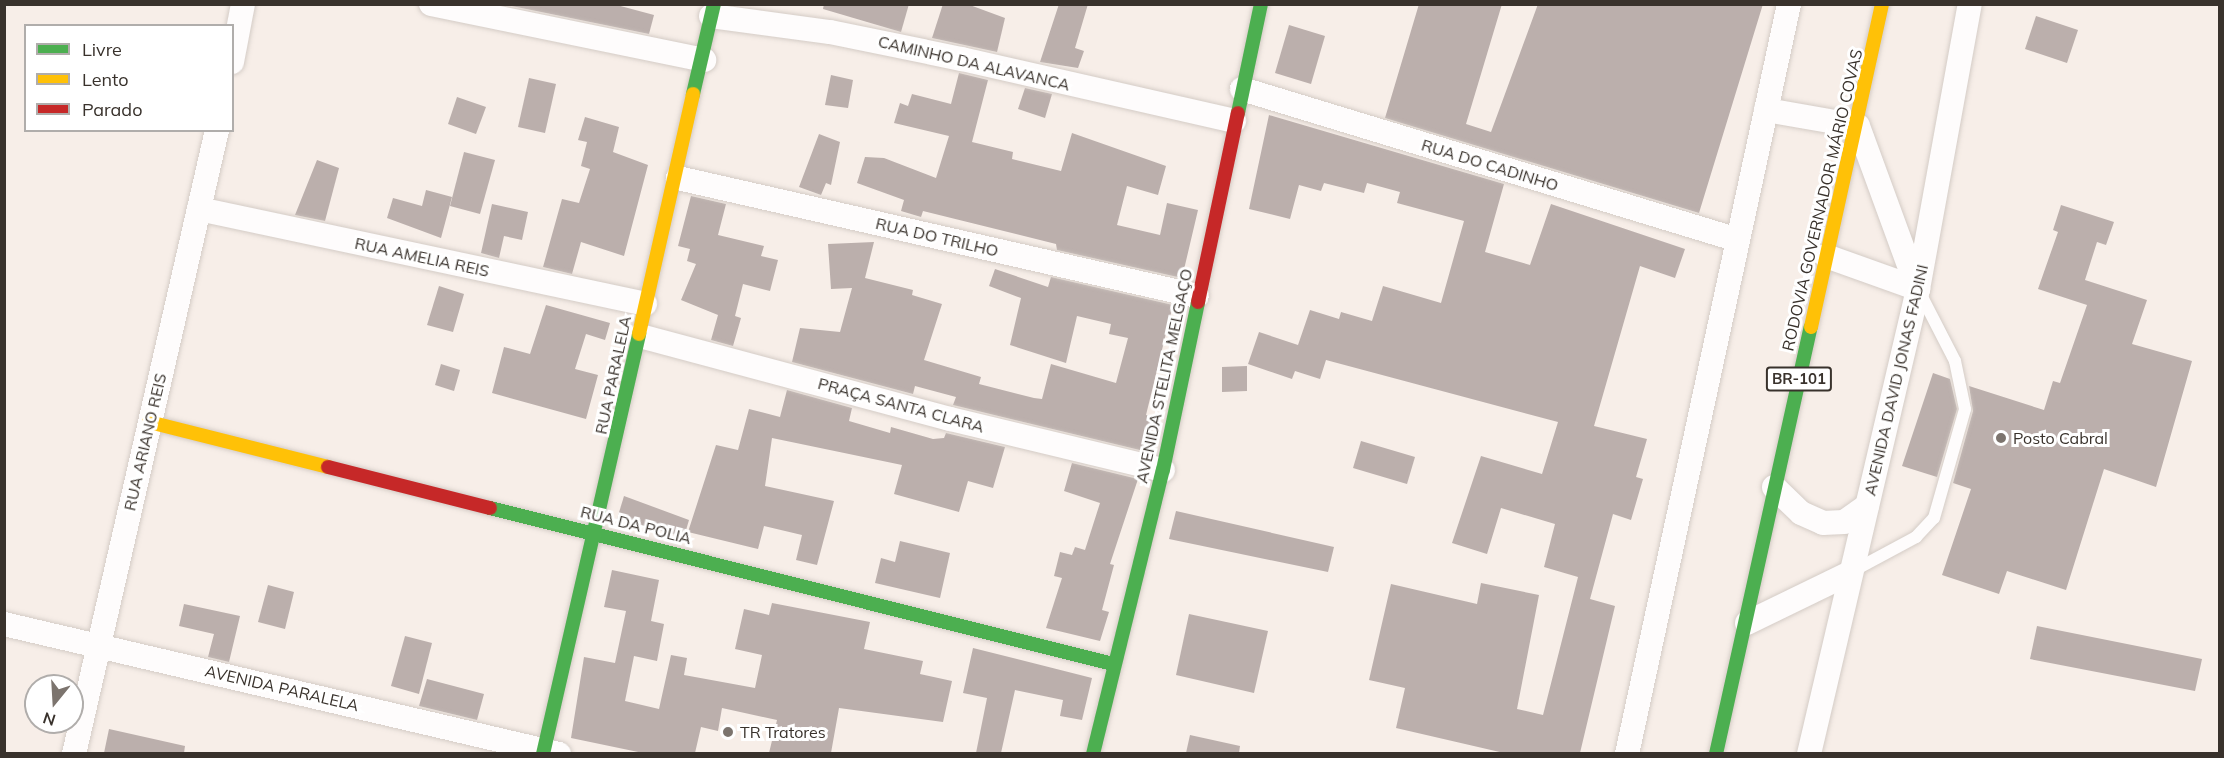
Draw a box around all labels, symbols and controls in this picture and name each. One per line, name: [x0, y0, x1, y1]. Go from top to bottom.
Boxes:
legend: [24, 24, 234, 132]
street label: CAMINHO DA ALAVANCA: [876, 32, 1072, 94]
text: Livre: [82, 38, 122, 61]
street label: RODOVIA GOVERNADOR MÁRIO COVAS: [1778, 47, 1866, 353]
text: Lento: [82, 68, 129, 91]
text: Parado: [82, 98, 142, 121]
street label: RUA DO CADINHO: [1419, 135, 1561, 195]
street label: RUA DO TRILHO: [874, 214, 1000, 260]
street label: RUA AMELIA REIS: [353, 233, 491, 281]
street label: AVENIDA DAVID JONAS FADINI: [1860, 263, 1932, 497]
street label: AVENIDA STELITA MELGAÇO: [1132, 267, 1196, 485]
street label: RUA PARALELA: [591, 314, 635, 436]
road number: BR-101: [1764, 367, 1834, 391]
street label: RUA ARIANO REIS: [120, 371, 170, 513]
street label: PRAÇA SANTA CLARA: [816, 374, 986, 436]
place label: Posto Cabral: [2013, 428, 2108, 448]
marker: Posto Cabral: [1994, 431, 2008, 445]
street label: RUA DA POLIA: [579, 502, 693, 548]
street label: AVENIDA PARALELA: [203, 661, 361, 715]
north arrow: [24, 674, 84, 734]
text: N: [40, 708, 58, 731]
place label: TR Tratores: [740, 722, 826, 742]
marker: TR Tratores: [721, 725, 735, 739]

